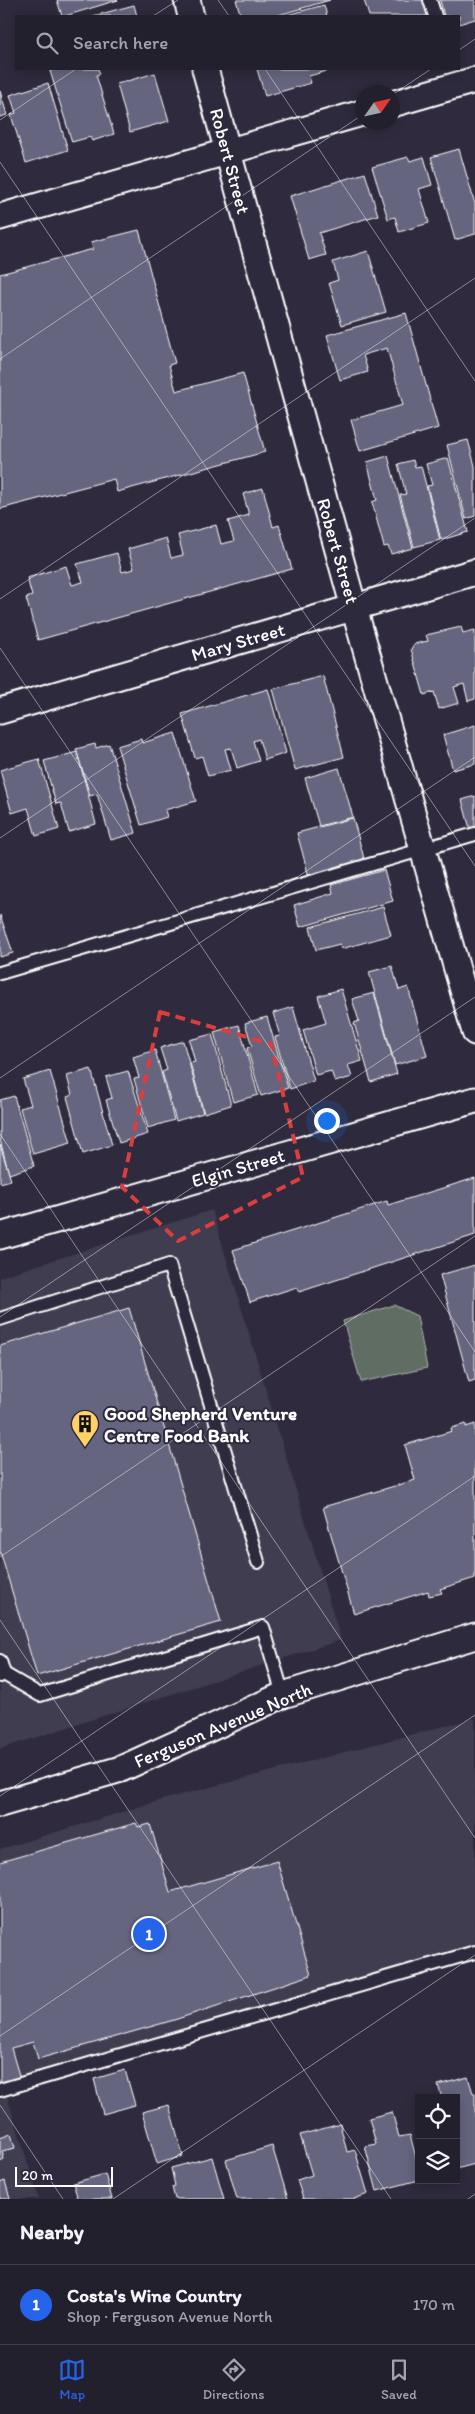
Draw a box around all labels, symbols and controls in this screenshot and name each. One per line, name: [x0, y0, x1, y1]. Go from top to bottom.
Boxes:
search box: [15, 15, 460, 70]
icon: search: [33, 29, 61, 57]
text: Search here: [73, 31, 168, 54]
north arrow: [355, 85, 400, 130]
street label: Robert Street: [205, 105, 255, 217]
street label: Robert Street: [312, 496, 364, 606]
street label: Mary Street: [189, 618, 287, 666]
your location: [314, 1108, 340, 1134]
street label: Elgin Street: [189, 1144, 287, 1192]
place label: Good Shepherd Venture Centre Food Bank: [104, 1402, 297, 1447]
building icon: Good Shepherd Venture Centre Food Bank: [70, 1409, 100, 1448]
street label: Ferguson Avenue North: [131, 1677, 315, 1773]
pin: 1: [133, 1915, 165, 1953]
map controls: [415, 2094, 460, 2184]
button: locate: [415, 2094, 460, 2139]
button: layers: [415, 2139, 460, 2184]
scale bar: [15, 2164, 112, 2187]
text: 20 m: [22, 2167, 53, 2184]
text: Nearby: [20, 2219, 84, 2244]
text: Costa's Wine Country: [67, 2284, 242, 2307]
text: 1: [32, 2295, 40, 2314]
text: 170 m: [413, 2295, 455, 2314]
text: Shop · Ferguson Avenue North: [67, 2307, 272, 2326]
tab: Map: [58, 2356, 86, 2403]
tab: Directions: [203, 2356, 264, 2403]
tab: Saved: [381, 2356, 417, 2403]

